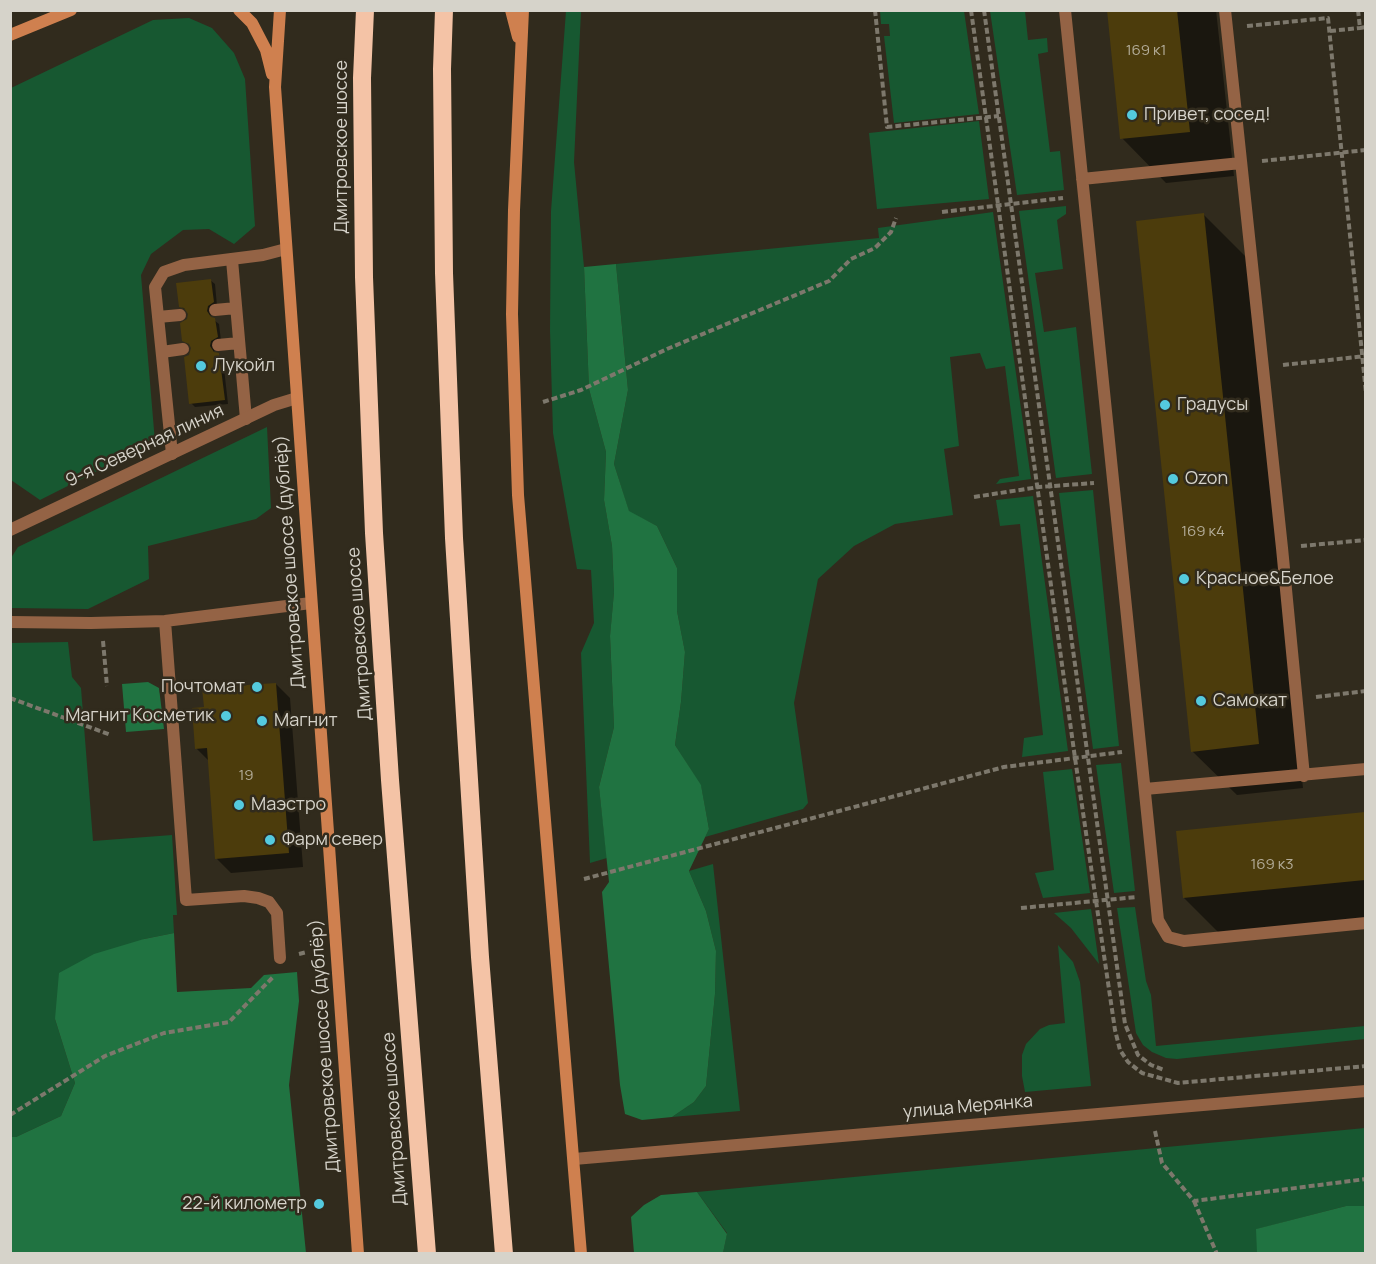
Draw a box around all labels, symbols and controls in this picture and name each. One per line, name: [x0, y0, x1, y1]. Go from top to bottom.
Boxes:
house number: 169 к1: [1126, 42, 1166, 60]
street label: Дмитровское шоссе: [331, 60, 353, 234]
place label: Привет, сосед!: [1144, 104, 1271, 126]
marker: Привет, сосед!: [1125, 108, 1139, 122]
place label: Лукойл: [213, 355, 275, 377]
marker: Лукойл: [194, 359, 208, 373]
place label: Градусы: [1177, 394, 1248, 416]
marker: Градусы: [1158, 398, 1172, 412]
street label: 9-я Северная линия: [62, 400, 228, 492]
street label: Дмитровское шоссе (дублёр): [270, 434, 310, 690]
place label: Ozon: [1185, 468, 1228, 490]
marker: Ozon: [1166, 472, 1180, 486]
house number: 169 к4: [1181, 523, 1225, 541]
street label: Дмитровское шоссе: [343, 546, 377, 722]
place label: Красное&Белое: [1196, 568, 1334, 590]
marker: Красное&Белое: [1177, 572, 1191, 586]
place label: Почтомат: [161, 676, 245, 698]
marker: Почтомат: [250, 680, 264, 694]
place label: Самокат: [1213, 690, 1287, 712]
marker: Самокат: [1194, 694, 1208, 708]
place label: Магнит Косметик: [65, 705, 214, 727]
marker: Магнит Косметик: [219, 709, 233, 723]
place label: Магнит: [274, 710, 337, 732]
marker: Магнит: [255, 714, 269, 728]
house number: 19: [238, 767, 254, 785]
place label: Маэстро: [251, 794, 326, 816]
marker: Маэстро: [232, 798, 246, 812]
place label: Фарм север: [282, 829, 383, 851]
marker: Фарм север: [263, 833, 277, 847]
house number: 169 к3: [1250, 856, 1294, 874]
street label: Дмитровское шоссе (дублёр): [305, 918, 345, 1174]
street label: Дмитровское шоссе: [378, 1031, 412, 1207]
street label: улица Мерянка: [902, 1091, 1034, 1123]
place label: 22-й километр: [182, 1193, 307, 1215]
marker: 22-й километр: [312, 1197, 326, 1211]

